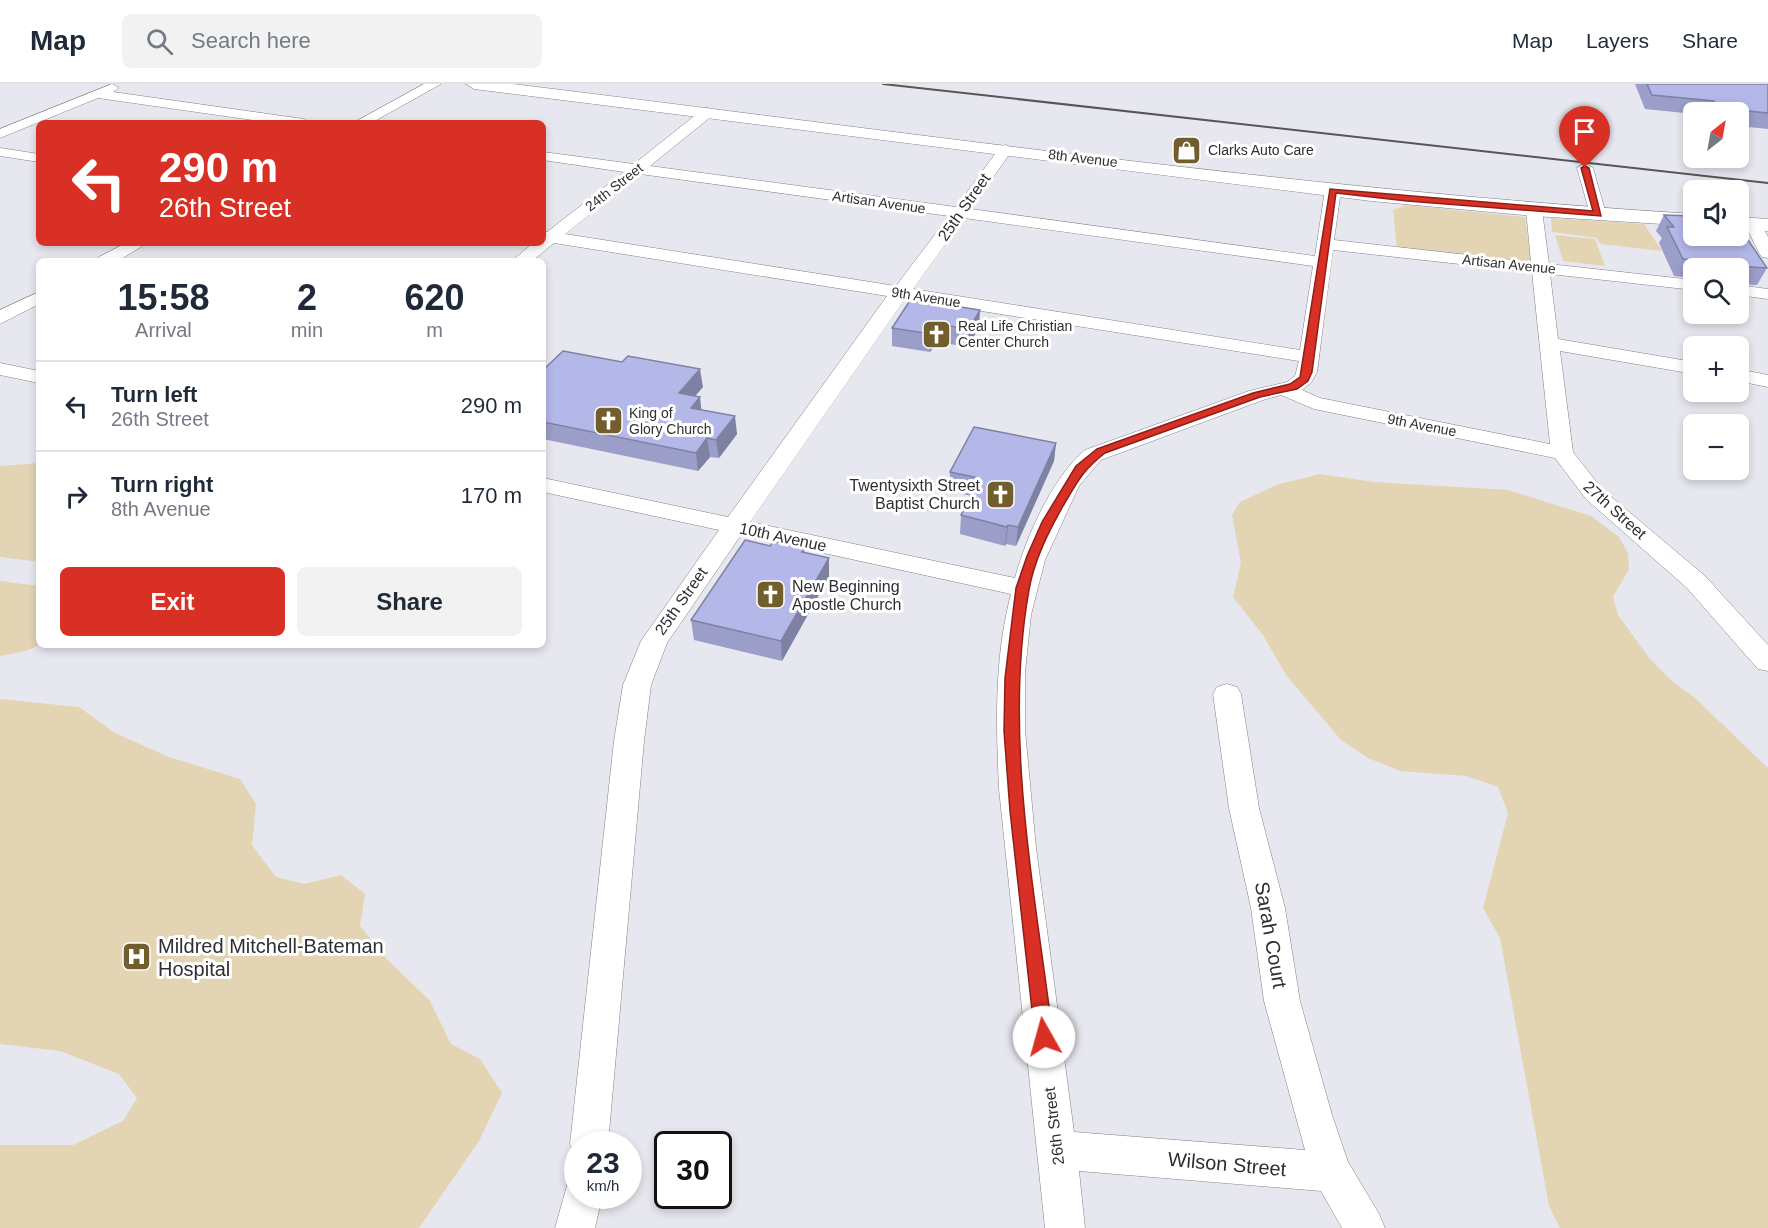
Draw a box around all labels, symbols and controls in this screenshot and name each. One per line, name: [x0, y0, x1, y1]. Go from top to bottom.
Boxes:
search box: [122, 14, 542, 68]
text: Map: [30, 25, 86, 56]
icon: search: [143, 25, 176, 58]
text: Search here: [191, 28, 311, 53]
text: Map: [1512, 29, 1553, 52]
text: Layers: [1586, 29, 1649, 52]
text: Share: [1682, 29, 1738, 52]
north arrow: [1683, 102, 1749, 168]
map controls: [1683, 102, 1749, 480]
pin: [1559, 106, 1610, 168]
icon: arrive: [1568, 115, 1601, 148]
shop icon: Clarks Auto Care: [1171, 134, 1203, 166]
place label: Clarks Auto Care: [1208, 142, 1314, 158]
icon: left: [60, 144, 138, 222]
text: 290 m: [159, 144, 278, 191]
street label: 8th Avenue: [1047, 146, 1119, 170]
street label: 24th Street: [582, 160, 646, 214]
street label: 25th Street: [935, 170, 994, 244]
button: sound: [1683, 180, 1749, 246]
street label: Artisan Avenue: [831, 188, 927, 216]
text: 26th Street: [159, 193, 291, 223]
street label: Artisan Avenue: [1461, 251, 1557, 277]
button: search: [1683, 258, 1749, 324]
text: 15:58: [117, 277, 209, 318]
text: 2: [297, 277, 317, 318]
text: 620: [404, 277, 465, 318]
street label: 9th Avenue: [890, 284, 962, 310]
church icon: Real Life Christian Center Church: [921, 318, 953, 350]
place label: Real Life Christian Center Church: [958, 318, 1072, 350]
text: Arrival: [135, 319, 192, 341]
text: min: [291, 319, 323, 341]
text: m: [426, 319, 443, 341]
button: +: [1683, 336, 1749, 402]
text: Turn left: [111, 382, 197, 407]
icon: left: [60, 390, 93, 423]
text: 290 m: [461, 393, 522, 418]
church icon: King of Glory Church: [592, 405, 624, 437]
place label: King of Glory Church: [629, 405, 711, 437]
text: 26th Street: [111, 408, 209, 430]
street label: 9th Avenue: [1386, 410, 1458, 440]
button: −: [1683, 414, 1749, 480]
text: Turn right: [111, 472, 213, 497]
place label: Twentysixth Street Baptist Church: [849, 477, 981, 512]
street label: 27th Street: [1580, 477, 1650, 543]
church icon: Twentysixth Street Baptist Church: [985, 478, 1017, 510]
icon: right: [60, 480, 93, 513]
text: 170 m: [461, 483, 522, 508]
text: 8th Avenue: [111, 498, 211, 520]
street label: 10th Avenue: [738, 519, 828, 555]
street label: 25th Street: [652, 564, 711, 638]
button: Exit: [60, 567, 285, 636]
button: Share: [297, 567, 522, 636]
place label: New Beginning Apostle Church: [792, 578, 901, 613]
church icon: New Beginning Apostle Church: [755, 579, 787, 611]
street label: Sarah Court: [1251, 880, 1291, 990]
place label: Mildred Mitchell-Bateman Hospital: [158, 935, 384, 980]
hospital icon: Mildred Mitchell-Bateman Hospital: [121, 941, 153, 973]
position arrow: [1012, 1005, 1076, 1069]
street label: 26th Street: [1041, 1086, 1067, 1166]
speed limit sign: 30: [654, 1131, 732, 1209]
text: 23: [586, 1146, 620, 1179]
street label: Wilson Street: [1167, 1148, 1288, 1180]
text: km/h: [587, 1177, 619, 1194]

